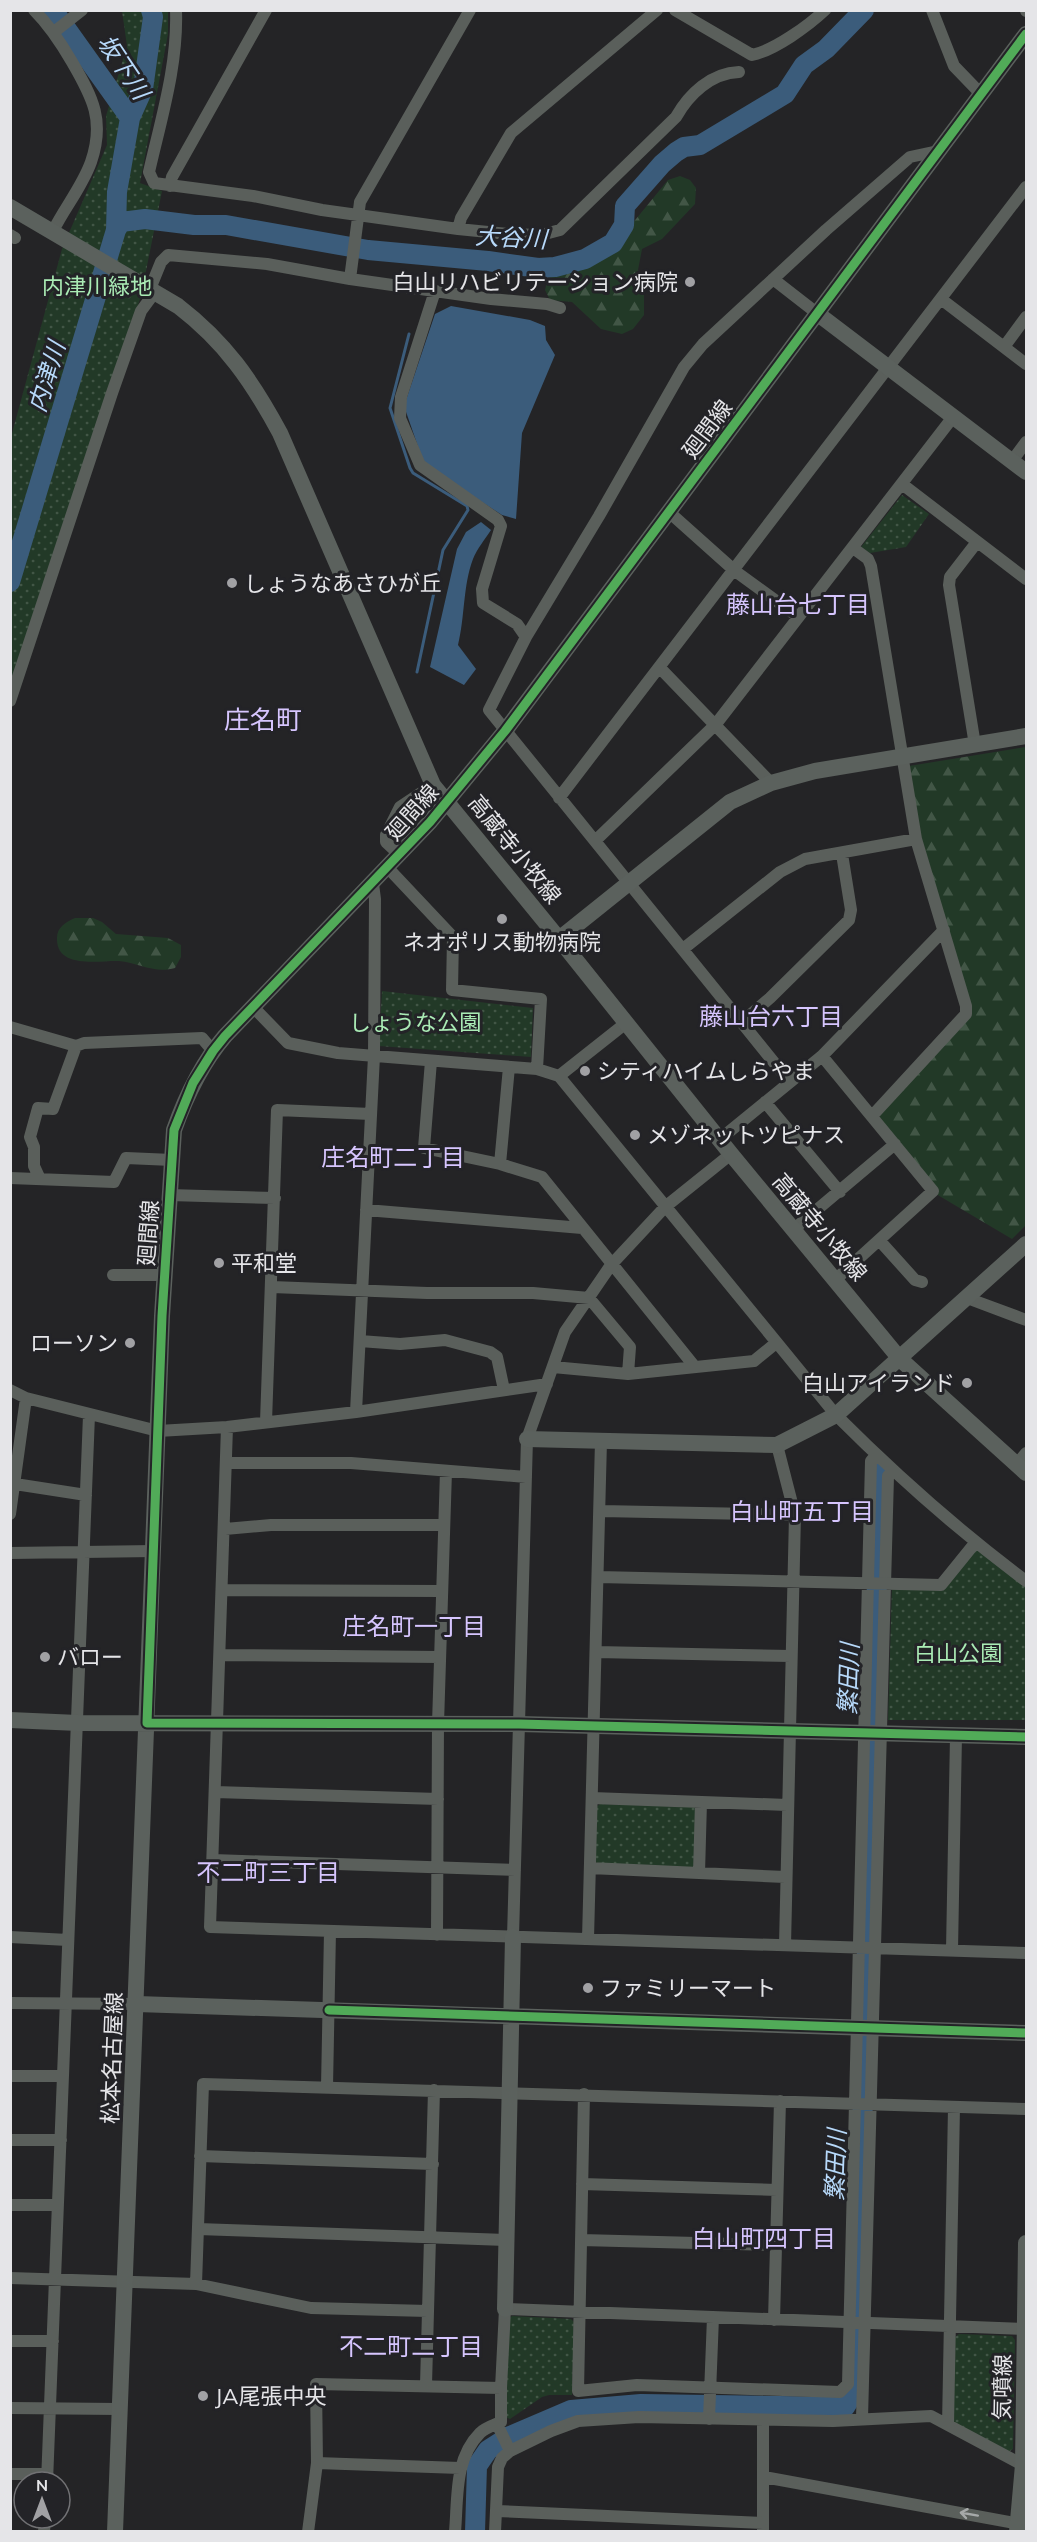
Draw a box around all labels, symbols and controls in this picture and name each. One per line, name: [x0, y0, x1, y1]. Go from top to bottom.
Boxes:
water label: 坂下川: [91, 28, 158, 107]
water label: 大谷川: [474, 220, 551, 254]
place label: 白山リハビリテーション病院: [392, 268, 678, 296]
park label: 内津川緑地: [42, 272, 152, 300]
marker: 白山リハビリテーション病院: [683, 275, 697, 289]
water label: 内津川: [21, 335, 72, 416]
street label: 廻間線: [676, 394, 738, 464]
place label: しょうなあさひが丘: [244, 569, 442, 597]
marker: しょうなあさひが丘: [225, 576, 239, 590]
district label: 藤山台七丁目: [726, 589, 870, 619]
district label: 庄名町: [224, 703, 302, 736]
street label: 廻間線: [380, 778, 444, 846]
street label: 高蔵寺小牧線: [463, 789, 567, 909]
marker: ネオポリス動物病院: [495, 912, 509, 926]
place label: ネオポリス動物病院: [403, 928, 601, 956]
district label: 藤山台六丁目: [699, 1001, 843, 1031]
park label: しょうな公園: [349, 1008, 481, 1036]
place label: シティハイムしらやま: [597, 1057, 815, 1085]
marker: シティハイムしらやま: [578, 1064, 592, 1078]
place label: メゾネットツピナス: [647, 1121, 845, 1149]
marker: メゾネットツピナス: [628, 1128, 642, 1142]
district label: 庄名町二丁目: [321, 1142, 465, 1172]
street label: 高蔵寺小牧線: [767, 1167, 873, 1287]
street label: 廻間線: [132, 1199, 164, 1267]
place label: 平和堂: [231, 1249, 297, 1277]
marker: 平和堂: [212, 1256, 226, 1270]
place label: ローソン: [30, 1329, 118, 1357]
marker: ローソン: [123, 1336, 137, 1350]
place label: 白山アイランド: [802, 1369, 955, 1397]
marker: 白山アイランド: [960, 1376, 974, 1390]
district label: 白山町五丁目: [730, 1496, 874, 1526]
district label: 庄名町一丁目: [342, 1611, 486, 1641]
water label: 繁田川: [832, 1639, 864, 1715]
park label: 白山公園: [914, 1639, 1002, 1667]
place label: バロー: [57, 1643, 123, 1671]
marker: バロー: [38, 1650, 52, 1664]
district label: 不二町三丁目: [196, 1857, 340, 1887]
place label: ファミリーマート: [600, 1974, 776, 2002]
marker: ファミリーマート: [581, 1981, 595, 1995]
street label: 松本名古屋線: [96, 1992, 128, 2124]
water label: 繁田川: [819, 2125, 851, 2201]
district label: 白山町四丁目: [692, 2223, 836, 2253]
district label: 不二町二丁目: [339, 2331, 483, 2361]
street label: 気噴線: [987, 2354, 1017, 2420]
place label: JA尾張中央: [215, 2382, 326, 2410]
marker: JA尾張中央: [196, 2389, 210, 2403]
north arrow: [12, 2470, 72, 2530]
text: N: [36, 2475, 48, 2495]
one-way arrow: [960, 2508, 980, 2519]

